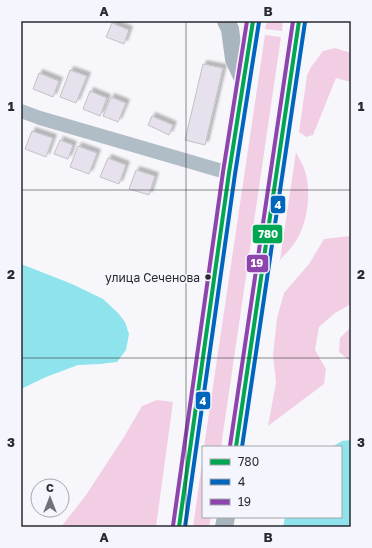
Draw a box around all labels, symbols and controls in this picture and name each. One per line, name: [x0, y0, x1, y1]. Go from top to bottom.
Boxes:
text: A: [99, 3, 109, 19]
text: B: [263, 3, 273, 19]
text: 1: [8, 98, 15, 114]
text: 1: [358, 98, 365, 114]
line badge: 4: [270, 195, 286, 214]
text: 4: [275, 198, 282, 211]
line badge: 780: [252, 224, 283, 244]
text: 780: [258, 227, 278, 240]
line badge: 19: [246, 254, 269, 273]
text: 19: [251, 256, 263, 269]
text: 2: [7, 266, 15, 282]
text: 2: [357, 266, 365, 282]
place label: улица Сеченова: [105, 270, 200, 285]
marker: улица Сеченова: [203, 272, 213, 282]
line badge: 4: [195, 391, 211, 410]
text: 4: [200, 394, 207, 407]
text: 3: [7, 434, 15, 450]
text: 3: [357, 434, 365, 450]
legend: [202, 446, 342, 518]
text: 780: [238, 454, 259, 469]
text: 4: [238, 474, 245, 489]
north arrow: [30, 478, 70, 518]
text: С: [46, 481, 54, 494]
text: 19: [238, 494, 251, 509]
text: A: [99, 529, 109, 545]
text: B: [263, 529, 273, 545]

